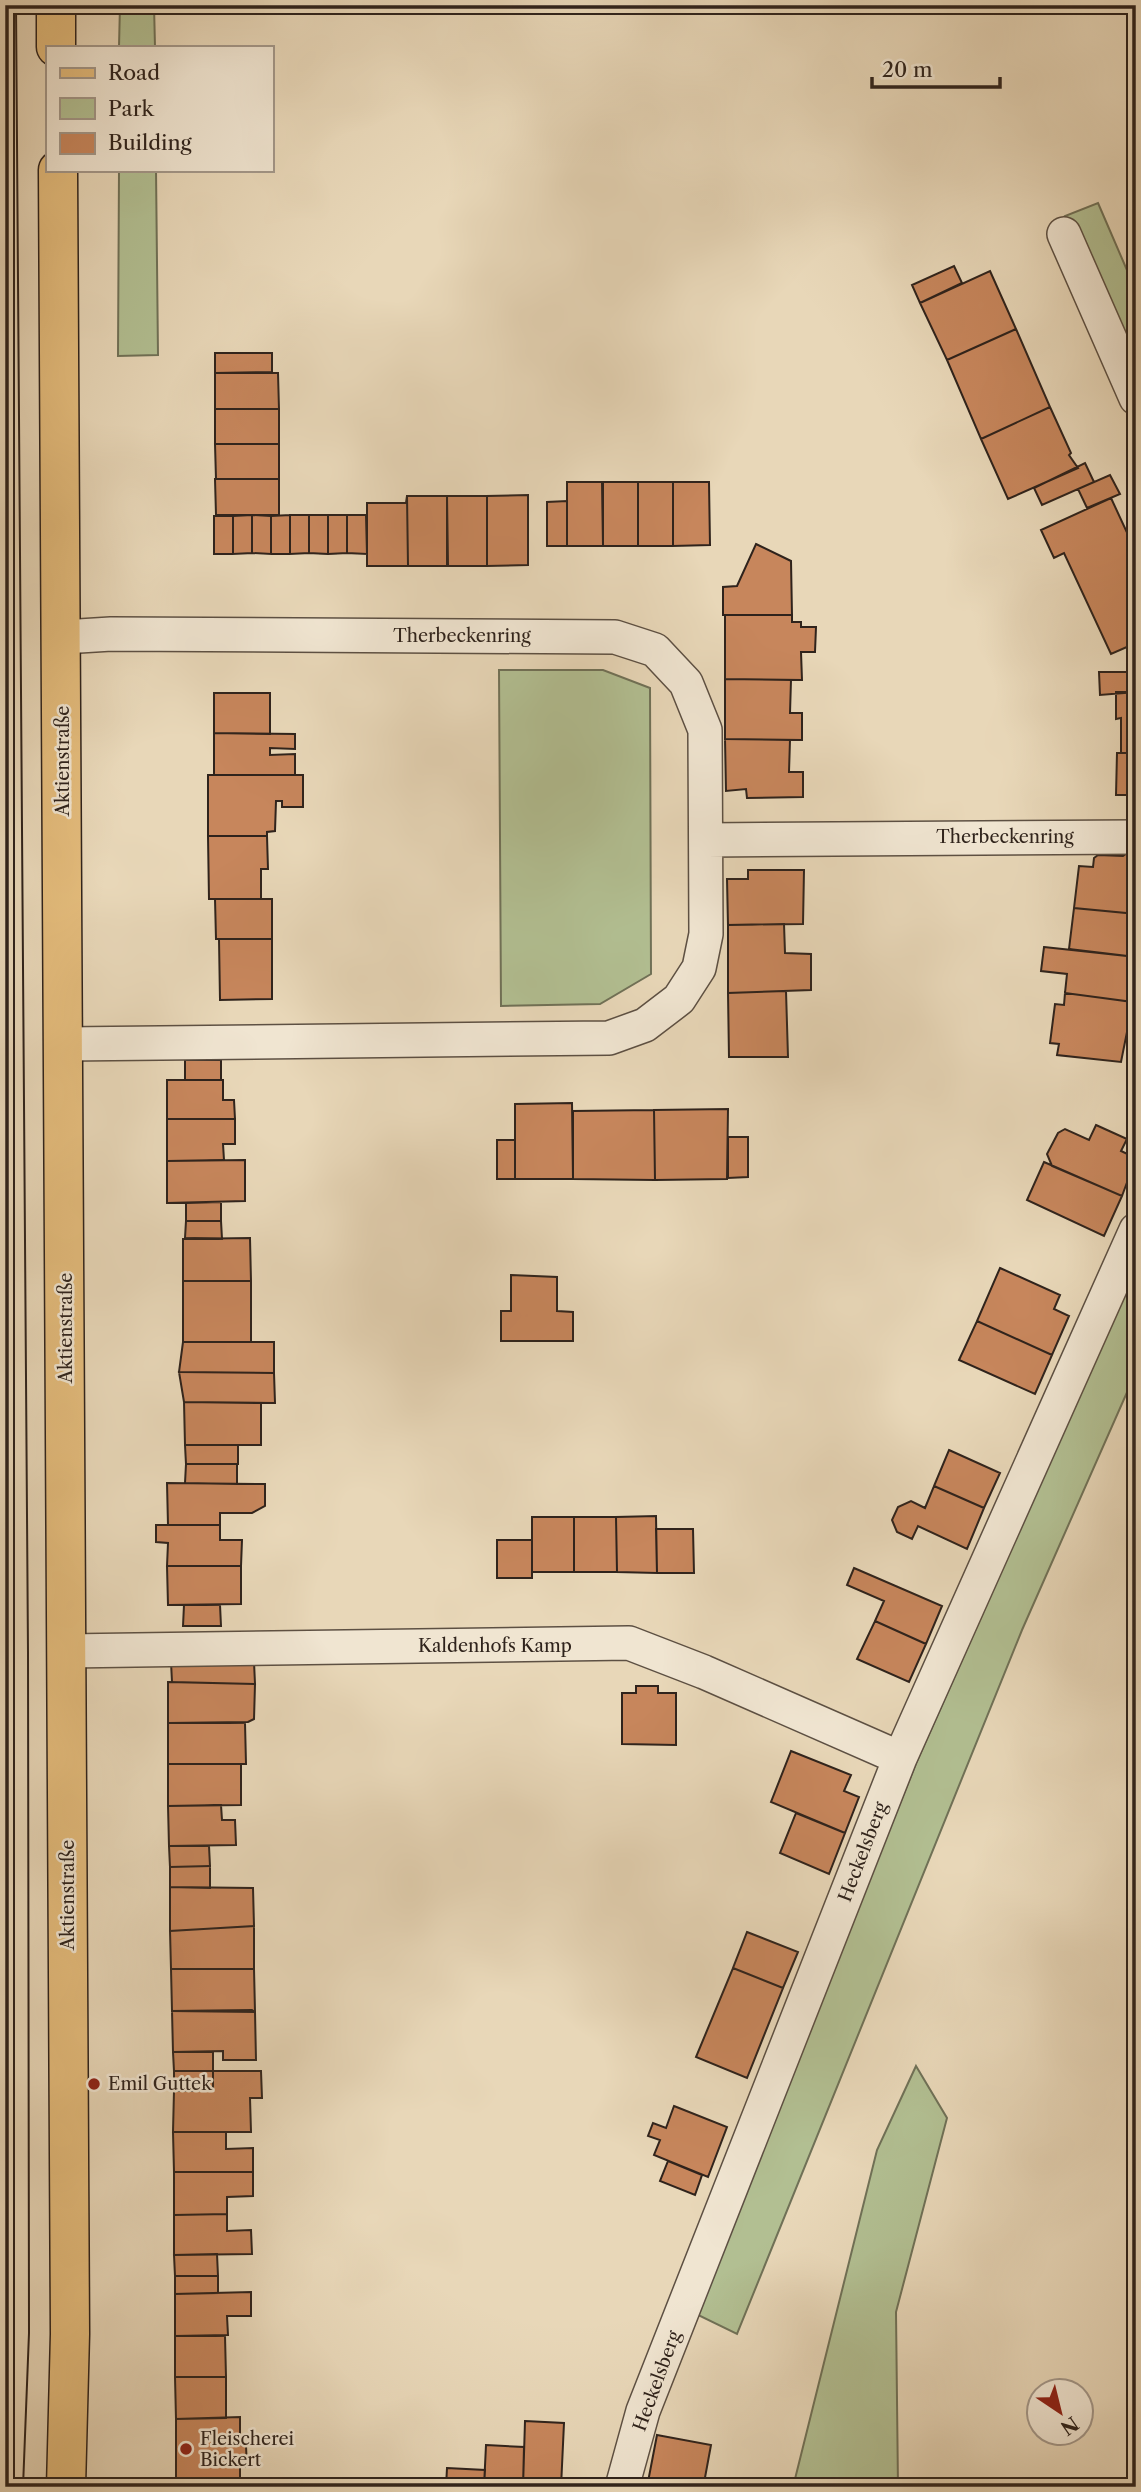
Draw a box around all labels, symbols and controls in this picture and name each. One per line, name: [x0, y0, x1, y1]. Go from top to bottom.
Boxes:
legend: [46, 46, 273, 172]
scale bar: [872, 46, 999, 90]
text: 20 m: [882, 57, 933, 82]
text: Road: [108, 60, 160, 85]
text: Park: [108, 96, 154, 121]
text: Building: [108, 130, 193, 155]
street label: Therbeckenring: [393, 625, 531, 647]
street label: Aktienstraße: [52, 706, 74, 817]
street label: Therbeckenring: [936, 826, 1074, 848]
street label: Aktienstraße: [55, 1273, 77, 1384]
street label: Kaldenhofs Kamp: [418, 1635, 572, 1657]
street label: Heckelsberg: [834, 1798, 892, 1905]
street label: Aktienstraße: [57, 1840, 79, 1951]
place label: Emil Guttek: [108, 2073, 213, 2095]
marker: Emil Guttek: [86, 2076, 102, 2092]
street label: Heckelsberg: [629, 2327, 686, 2434]
north arrow: [1026, 2376, 1096, 2446]
text: N: [1056, 2411, 1083, 2440]
place label: Fleischerei Bickert: [200, 2428, 295, 2471]
marker: Fleischerei Bickert: [178, 2441, 194, 2457]

